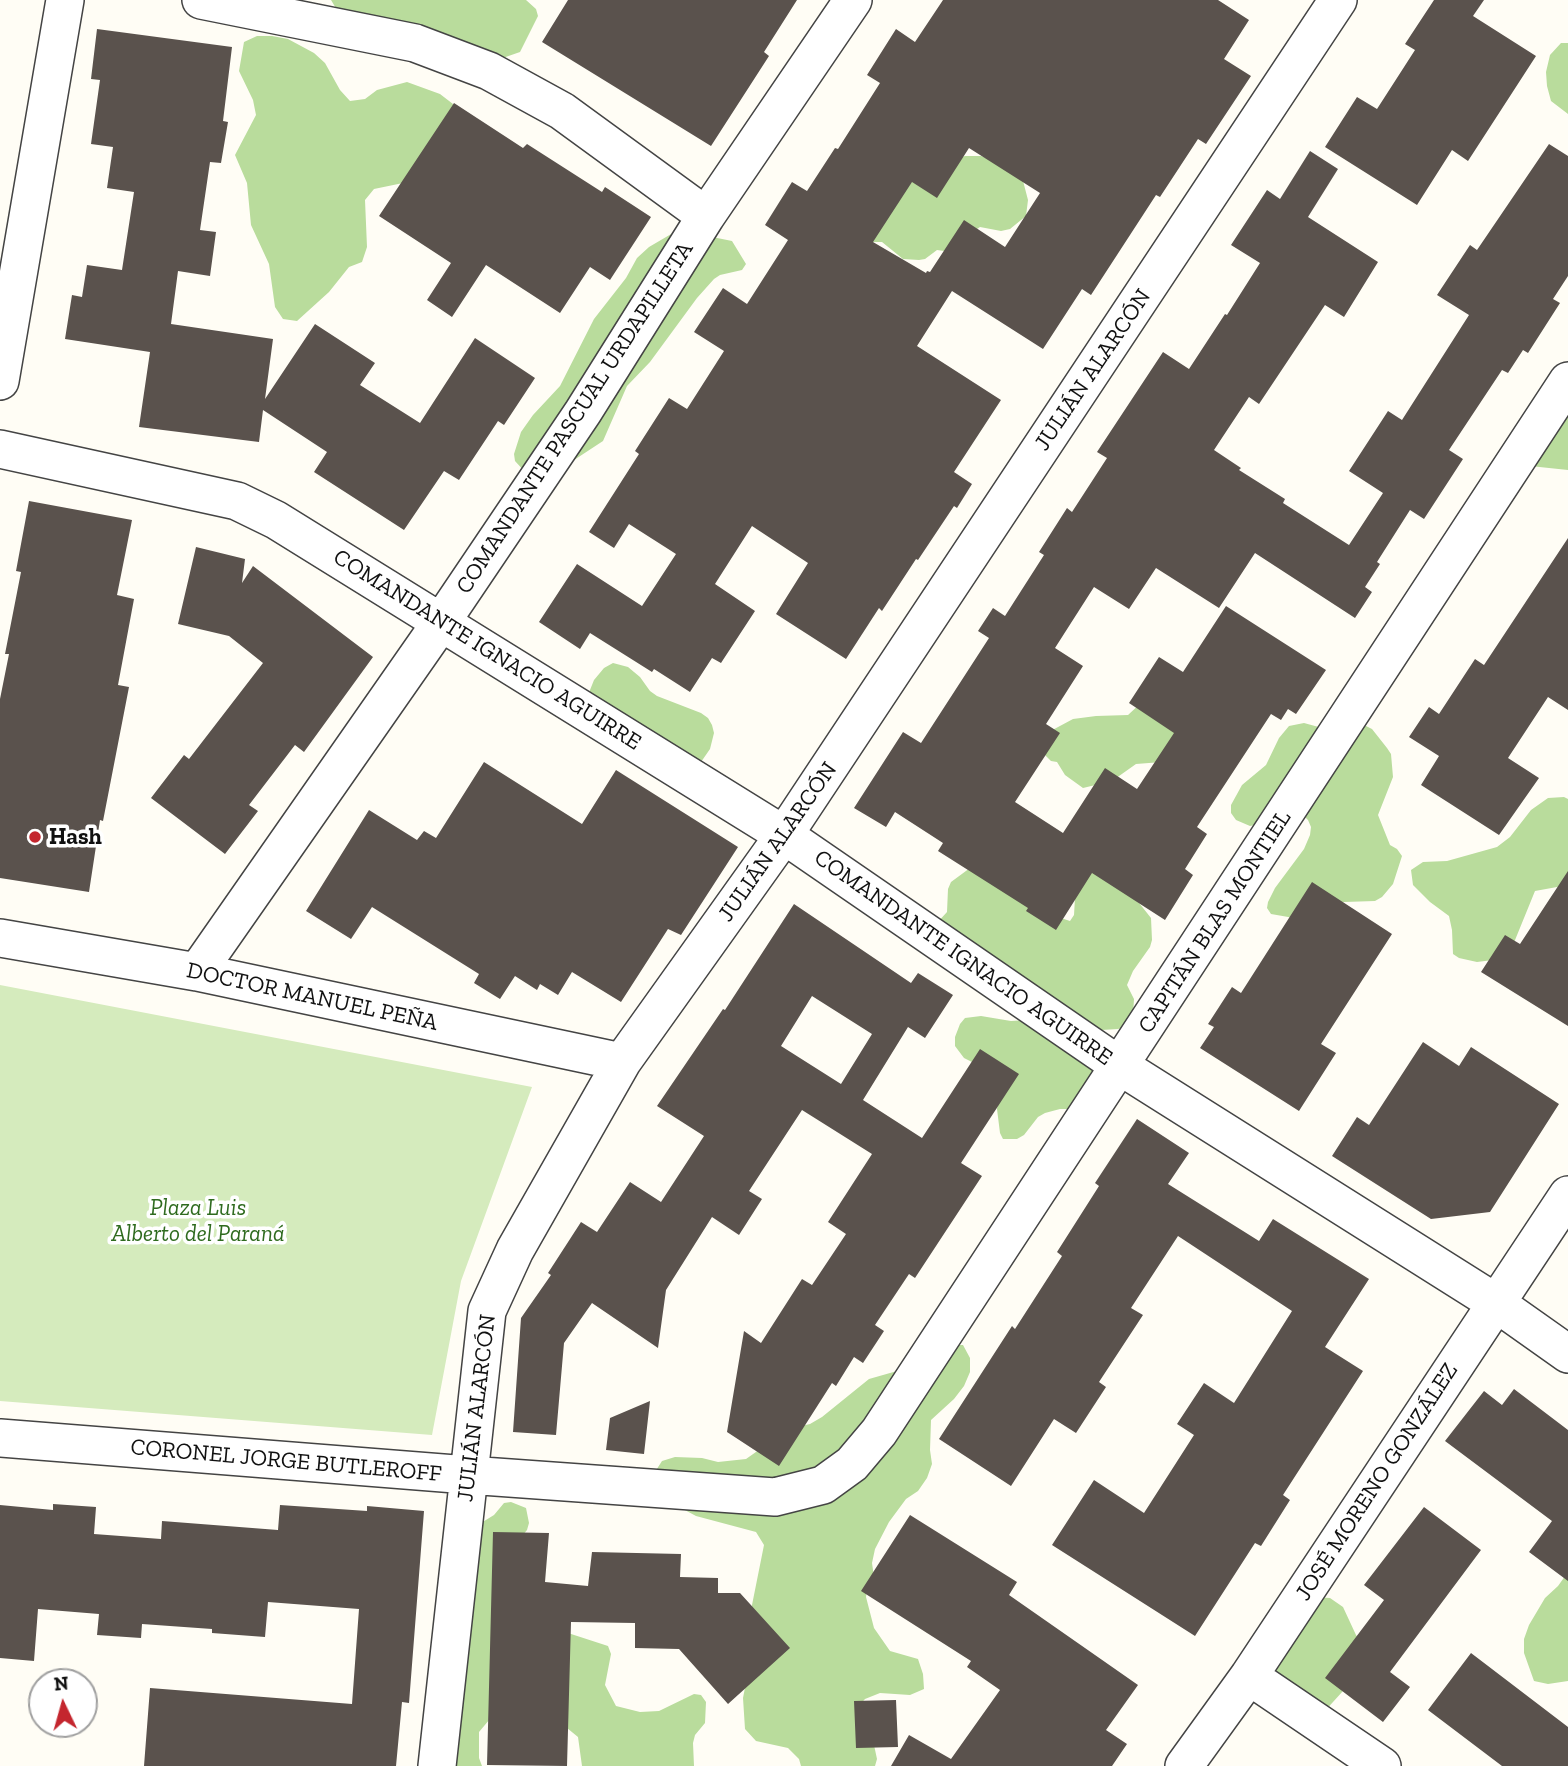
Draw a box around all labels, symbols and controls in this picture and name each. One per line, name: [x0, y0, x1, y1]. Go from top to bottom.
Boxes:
street label: COMANDANTE PASCUAL URDAPILLETA: [451, 237, 699, 599]
street label: JULIÁN ALARCÓN: [1029, 284, 1157, 456]
street label: COMANDANTE IGNACIO AGUIRRE: [328, 543, 646, 757]
street label: JULIÁN ALARCÓN: [713, 757, 843, 927]
street label: CAPITÁN BLAS MONTIEL: [1133, 805, 1297, 1039]
place label: Hash: [49, 823, 102, 851]
marker: Hash: [27, 829, 43, 845]
street label: COMANDANTE IGNACIO AGUIRRE: [809, 844, 1117, 1072]
street label: DOCTOR MANUEL PEÑA: [184, 957, 440, 1037]
park label: Plaza Luis Alberto del Paraná: [111, 1194, 285, 1248]
street label: JULIÁN ALARCÓN: [452, 1313, 502, 1503]
street label: JOSÉ MORENO GONZÁLEZ: [1290, 1358, 1464, 1606]
street label: CORONEL JORGE BUTLEROFF: [129, 1434, 443, 1488]
north arrow: [28, 1668, 98, 1738]
text: N: [53, 1671, 69, 1696]

